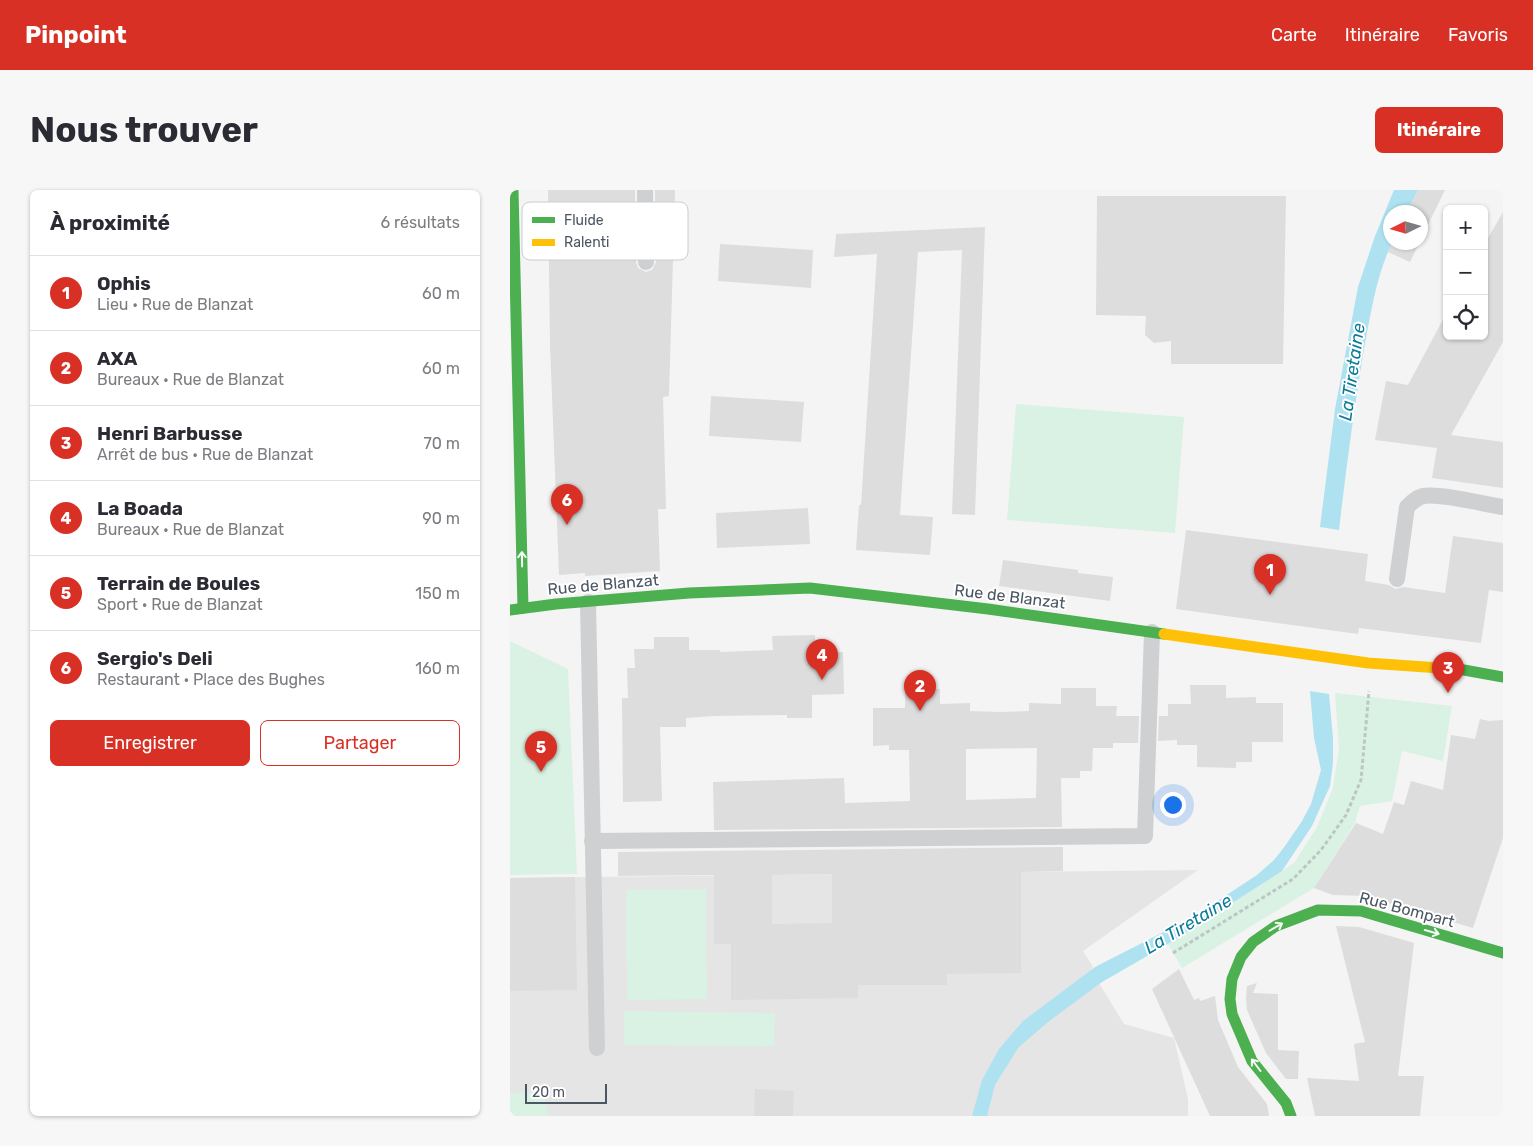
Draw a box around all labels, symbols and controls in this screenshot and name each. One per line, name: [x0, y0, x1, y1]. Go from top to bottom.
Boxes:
text: Pinpoint: [25, 21, 127, 49]
text: Carte: [1271, 24, 1317, 46]
text: Itinéraire: [1345, 24, 1420, 46]
text: Favoris: [1448, 24, 1508, 46]
button: Itinéraire: [1375, 107, 1503, 153]
text: Nous trouver: [30, 109, 258, 151]
legend: [522, 202, 688, 260]
north arrow: [1383, 205, 1428, 250]
map controls: [1443, 205, 1488, 340]
button: +: [1443, 205, 1488, 250]
text: À proximité: [50, 210, 170, 235]
text: Fluide: [564, 212, 604, 229]
text: 6 résultats: [380, 213, 460, 232]
text: Ralenti: [564, 234, 609, 251]
button: −: [1443, 250, 1488, 295]
text: Ophis: [97, 272, 151, 295]
text: 1: [62, 284, 70, 303]
text: 60 m: [422, 284, 460, 303]
text: Lieu · Rue de Blanzat: [97, 295, 253, 314]
button: locate: [1443, 295, 1488, 340]
water label: La Tiretaine: [1334, 322, 1370, 422]
text: AXA: [97, 347, 137, 370]
text: 2: [61, 359, 71, 378]
text: 60 m: [422, 359, 460, 378]
text: Bureaux · Rue de Blanzat: [97, 370, 284, 389]
text: Henri Barbusse: [97, 422, 242, 445]
text: 3: [61, 434, 71, 453]
text: 70 m: [423, 434, 460, 453]
text: Arrêt de bus · Rue de Blanzat: [97, 445, 313, 464]
pin: 6: [551, 484, 583, 525]
text: La Boada: [97, 497, 183, 520]
text: 4: [61, 509, 71, 528]
text: 90 m: [422, 509, 460, 528]
text: Bureaux · Rue de Blanzat: [97, 520, 284, 539]
one-way arrow: [517, 551, 527, 568]
pin: 1: [1254, 554, 1286, 595]
street label: Rue de Blanzat: [547, 570, 659, 599]
text: Terrain de Boules: [97, 572, 260, 595]
street label: Rue de Blanzat: [953, 580, 1067, 613]
text: 5: [61, 584, 71, 603]
text: 150 m: [415, 584, 460, 603]
text: Sport · Rue de Blanzat: [97, 595, 263, 614]
pin: 4: [806, 639, 838, 680]
text: Sergio's Deli: [97, 647, 213, 670]
pin: 3: [1432, 652, 1464, 693]
text: 6: [61, 659, 71, 678]
text: 160 m: [415, 659, 460, 678]
text: Restaurant · Place des Bughes: [97, 670, 325, 689]
pin: 2: [904, 670, 936, 711]
button: Enregistrer: [50, 720, 250, 766]
button: Partager: [260, 720, 460, 766]
pin: 5: [525, 731, 557, 772]
your location: [1160, 792, 1186, 818]
street label: Rue Bompart: [1357, 888, 1457, 931]
water label: La Tiretaine: [1140, 889, 1236, 959]
one-way arrow: [1268, 922, 1283, 932]
one-way arrow: [1423, 927, 1439, 937]
one-way arrow: [1250, 1059, 1261, 1072]
scale bar: [525, 1081, 608, 1104]
text: 20 m: [532, 1084, 565, 1101]

